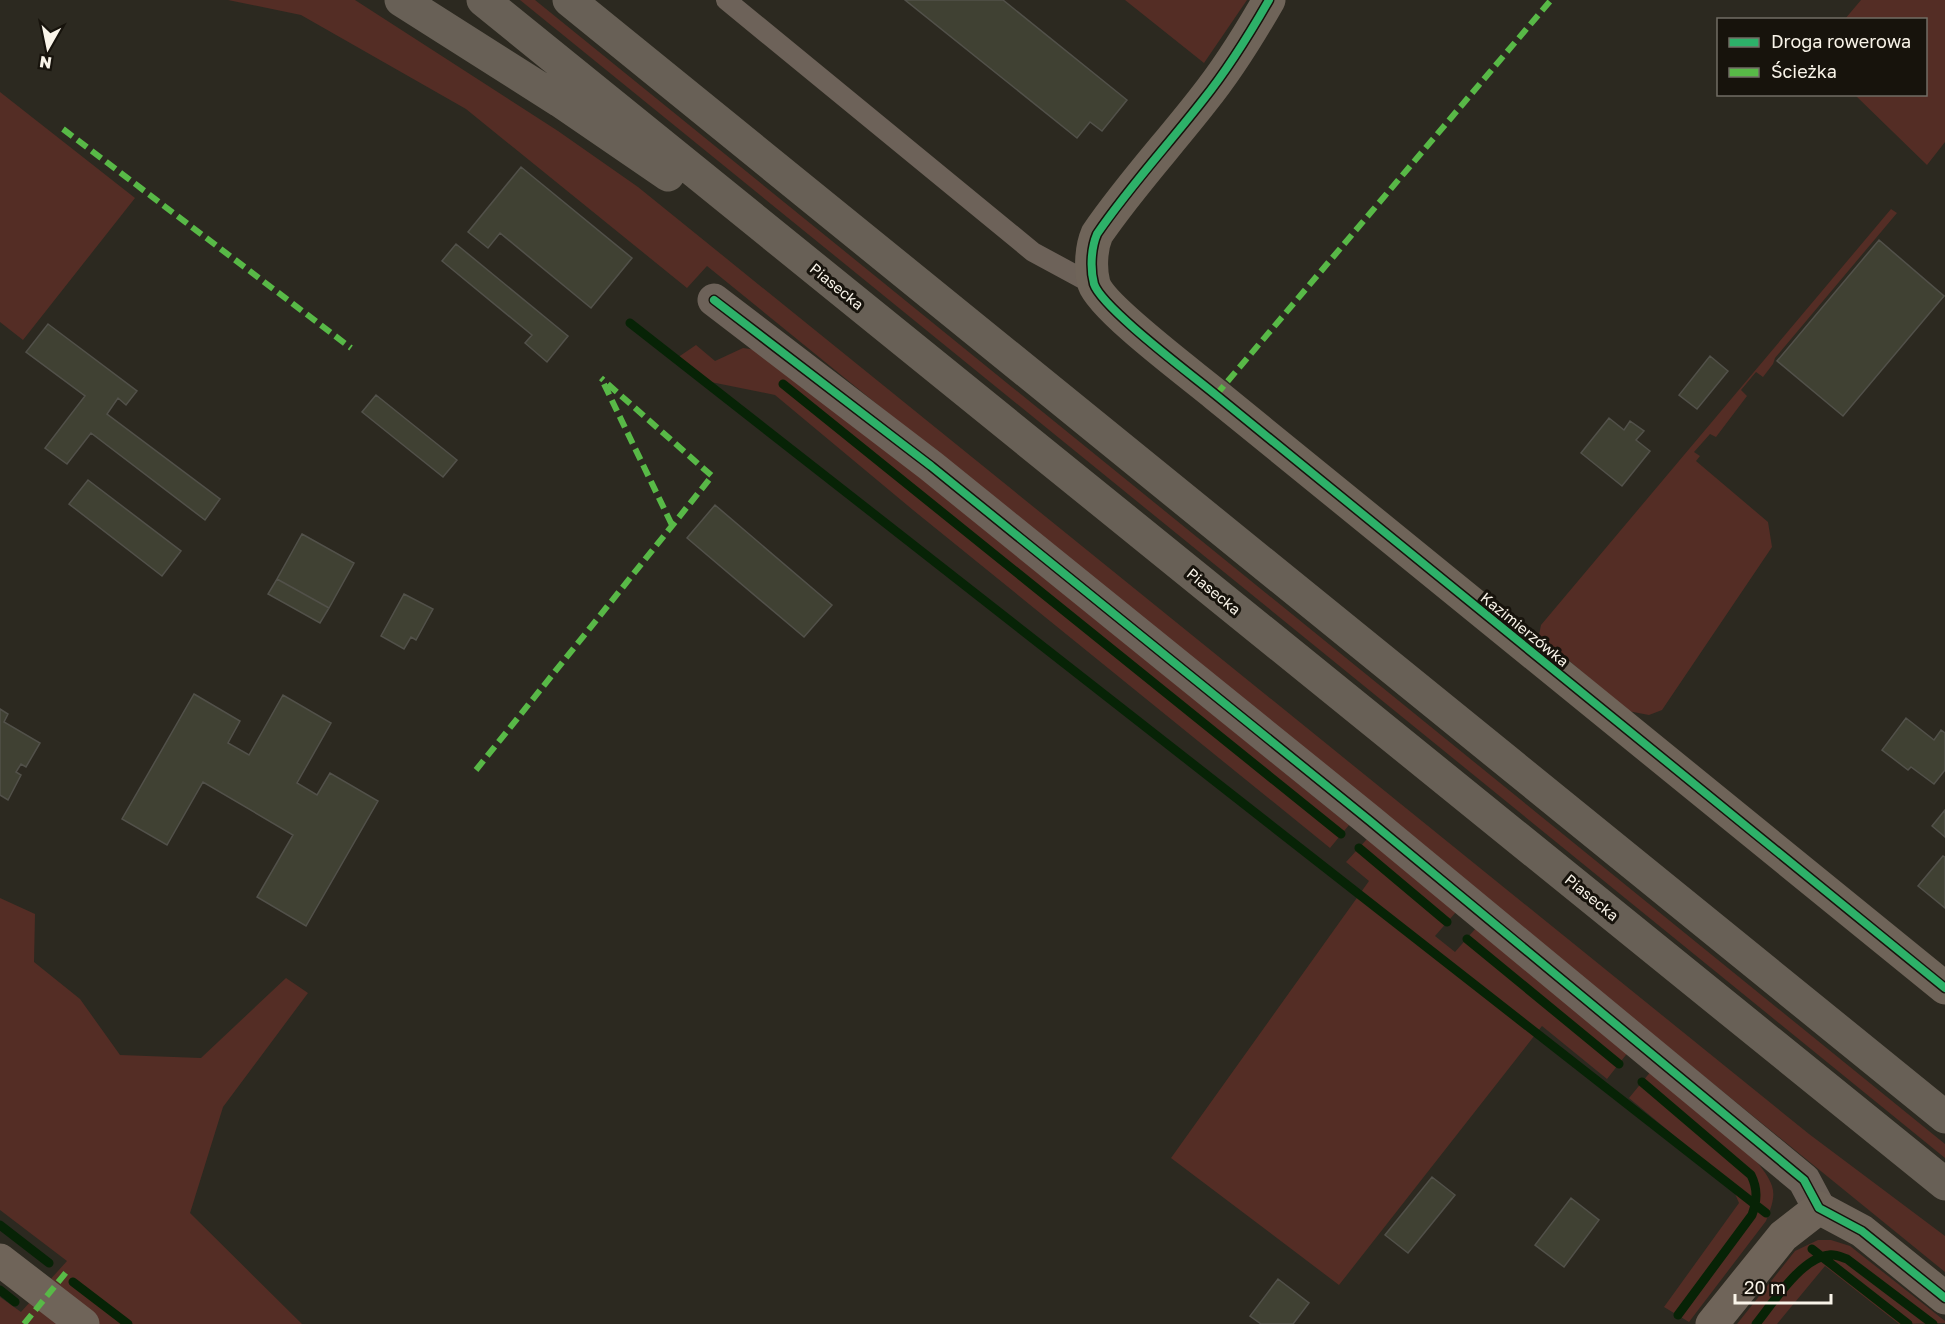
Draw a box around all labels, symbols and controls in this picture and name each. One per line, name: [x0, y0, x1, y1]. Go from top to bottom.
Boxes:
north arrow: [18, 18, 78, 78]
legend: [1717, 18, 1927, 96]
text: Droga rowerowa: [1771, 30, 1911, 52]
text: N: [38, 52, 53, 74]
text: Ścieżka: [1771, 60, 1837, 82]
street label: Piasecka: [806, 259, 868, 313]
street label: Piasecka: [1183, 564, 1245, 618]
street label: Kazimierzówka: [1477, 588, 1573, 670]
street label: Piasecka: [1561, 870, 1623, 924]
scale bar: [1735, 1267, 1831, 1305]
text: 20 m: [1744, 1276, 1786, 1298]

